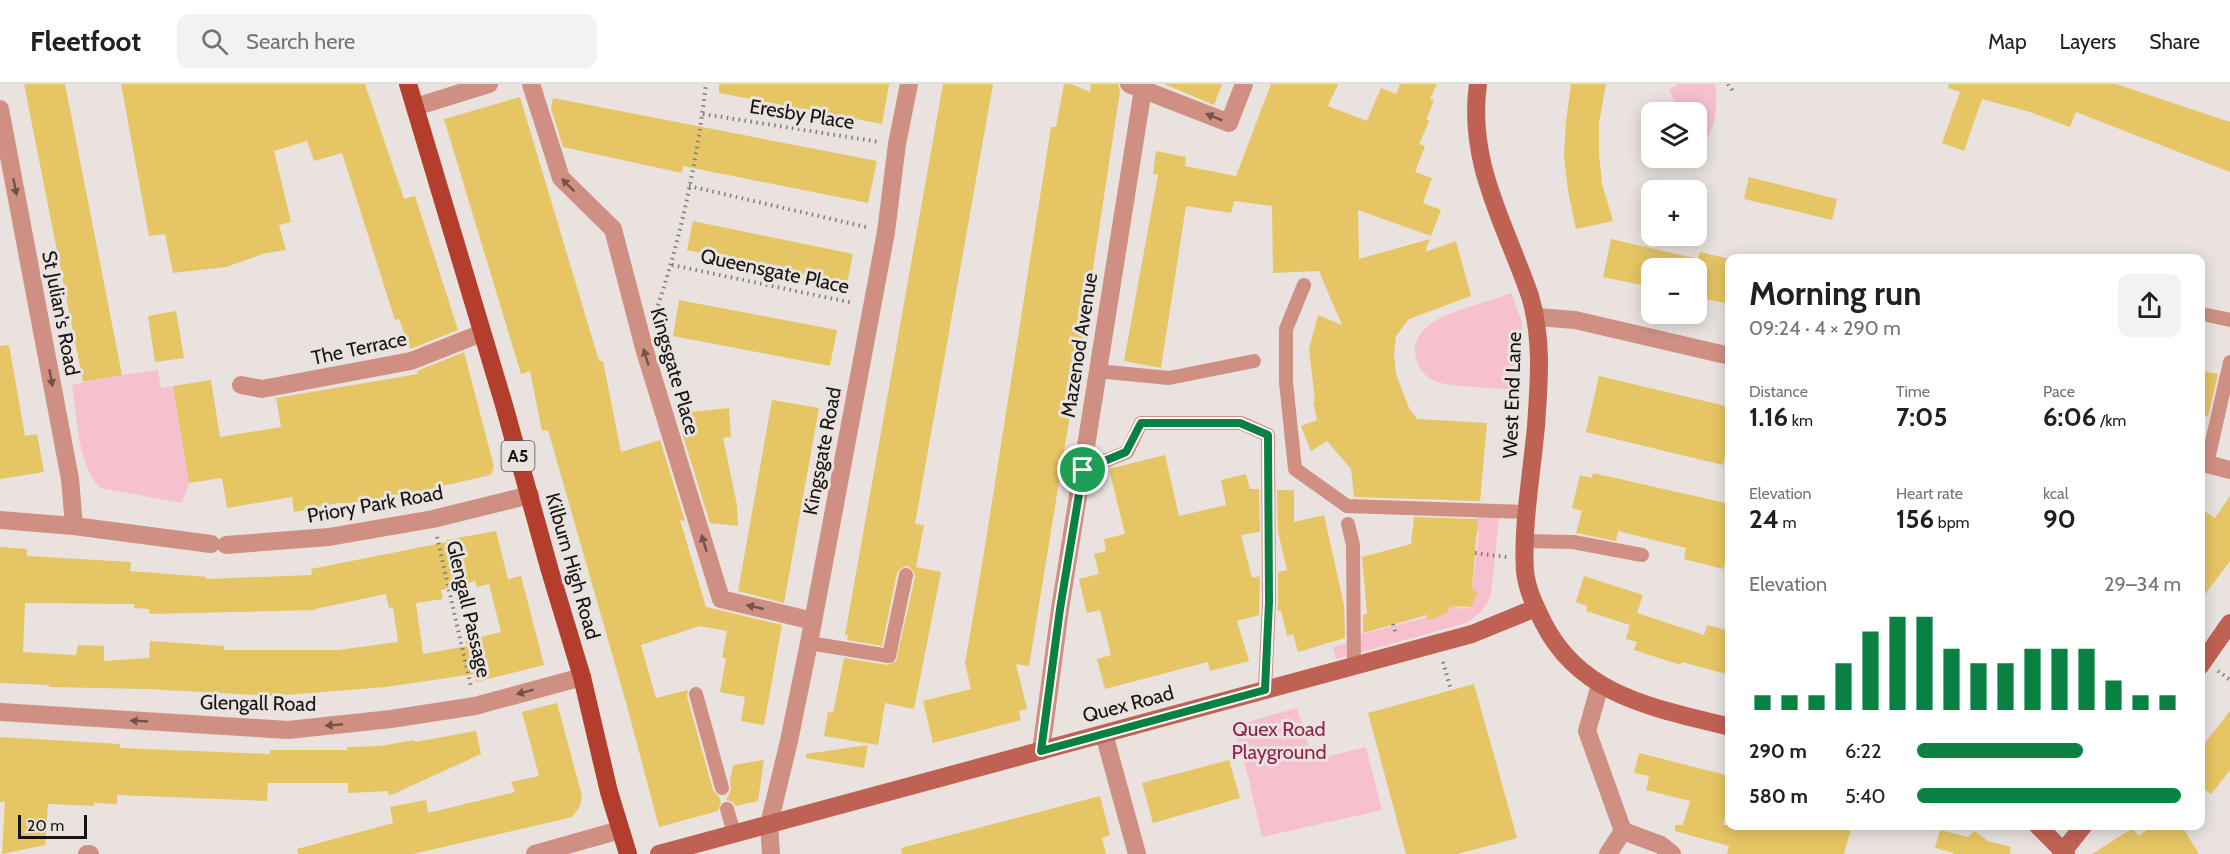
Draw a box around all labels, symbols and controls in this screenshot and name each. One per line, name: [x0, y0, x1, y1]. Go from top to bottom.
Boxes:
search box: [177, 14, 597, 68]
text: Fleetfoot: [30, 24, 141, 58]
icon: search: [198, 25, 231, 58]
text: Search here: [246, 28, 355, 55]
text: Map: [1988, 29, 2027, 54]
text: Layers: [2060, 29, 2116, 54]
text: Share: [2149, 29, 2200, 54]
street label: Eresby Place: [748, 94, 856, 134]
map controls: [1641, 102, 1707, 324]
button: layers: [1641, 102, 1707, 168]
one-way arrow: [1205, 112, 1223, 122]
one-way arrow: [11, 177, 20, 196]
one-way arrow: [561, 177, 575, 192]
button: +: [1641, 180, 1707, 246]
street label: Queensgate Place: [698, 244, 852, 298]
street label: St Julian's Road: [37, 249, 85, 377]
button: −: [1641, 258, 1707, 324]
street label: Mazenod Avenue: [1056, 271, 1102, 419]
text: Morning run: [1749, 273, 1921, 313]
button: share: [2118, 274, 2181, 337]
street label: Kingsgate Place: [645, 305, 705, 437]
text: 09:24 · 4 × 290 m: [1749, 316, 1901, 340]
street label: The Terrace: [309, 326, 409, 370]
street label: West End Lane: [1498, 331, 1526, 459]
one-way arrow: [641, 348, 650, 366]
one-way arrow: [47, 369, 56, 388]
text: Distance: [1749, 382, 1808, 401]
text: Time: [1896, 382, 1930, 401]
text: Pace: [2043, 382, 2075, 401]
street label: Kingsgate Road: [798, 385, 846, 517]
text: 1.16: [1749, 401, 1788, 433]
text: 7:05: [1896, 401, 1947, 433]
text: 6:06: [2043, 401, 2096, 433]
text: km: [1788, 411, 1813, 430]
text: /km: [2096, 411, 2126, 430]
road number: A5: [502, 441, 534, 471]
pin: [1057, 444, 1108, 495]
icon: arrive: [1066, 453, 1099, 486]
street label: Priory Park Road: [305, 480, 445, 528]
text: Elevation: [1749, 484, 1812, 503]
text: Heart rate: [1896, 484, 1963, 503]
text: kcal: [2043, 484, 2069, 503]
street label: Kilburn High Road: [541, 490, 605, 642]
text: 24: [1749, 503, 1779, 535]
text: 156: [1896, 503, 1934, 535]
text: 90: [2043, 503, 2076, 535]
text: m: [1779, 513, 1797, 532]
text: bpm: [1934, 513, 1970, 532]
one-way arrow: [699, 534, 708, 552]
street label: Glengall Passage: [442, 538, 496, 680]
text: Elevation: [1749, 572, 1827, 596]
text: 29–34 m: [2104, 572, 2181, 596]
one-way arrow: [746, 602, 765, 611]
street label: Quex Road: [1080, 680, 1176, 728]
one-way arrow: [516, 688, 534, 697]
street label: Glengall Road: [200, 690, 316, 716]
one-way arrow: [129, 716, 148, 726]
park label: Quex Road Playground: [1231, 717, 1327, 764]
one-way arrow: [324, 720, 343, 730]
text: 290 m: [1749, 739, 1807, 763]
text: 6:22: [1845, 739, 1881, 763]
text: 580 m: [1749, 784, 1808, 808]
text: 5:40: [1845, 784, 1886, 808]
scale bar: [18, 812, 87, 840]
text: 20 m: [27, 816, 64, 835]

